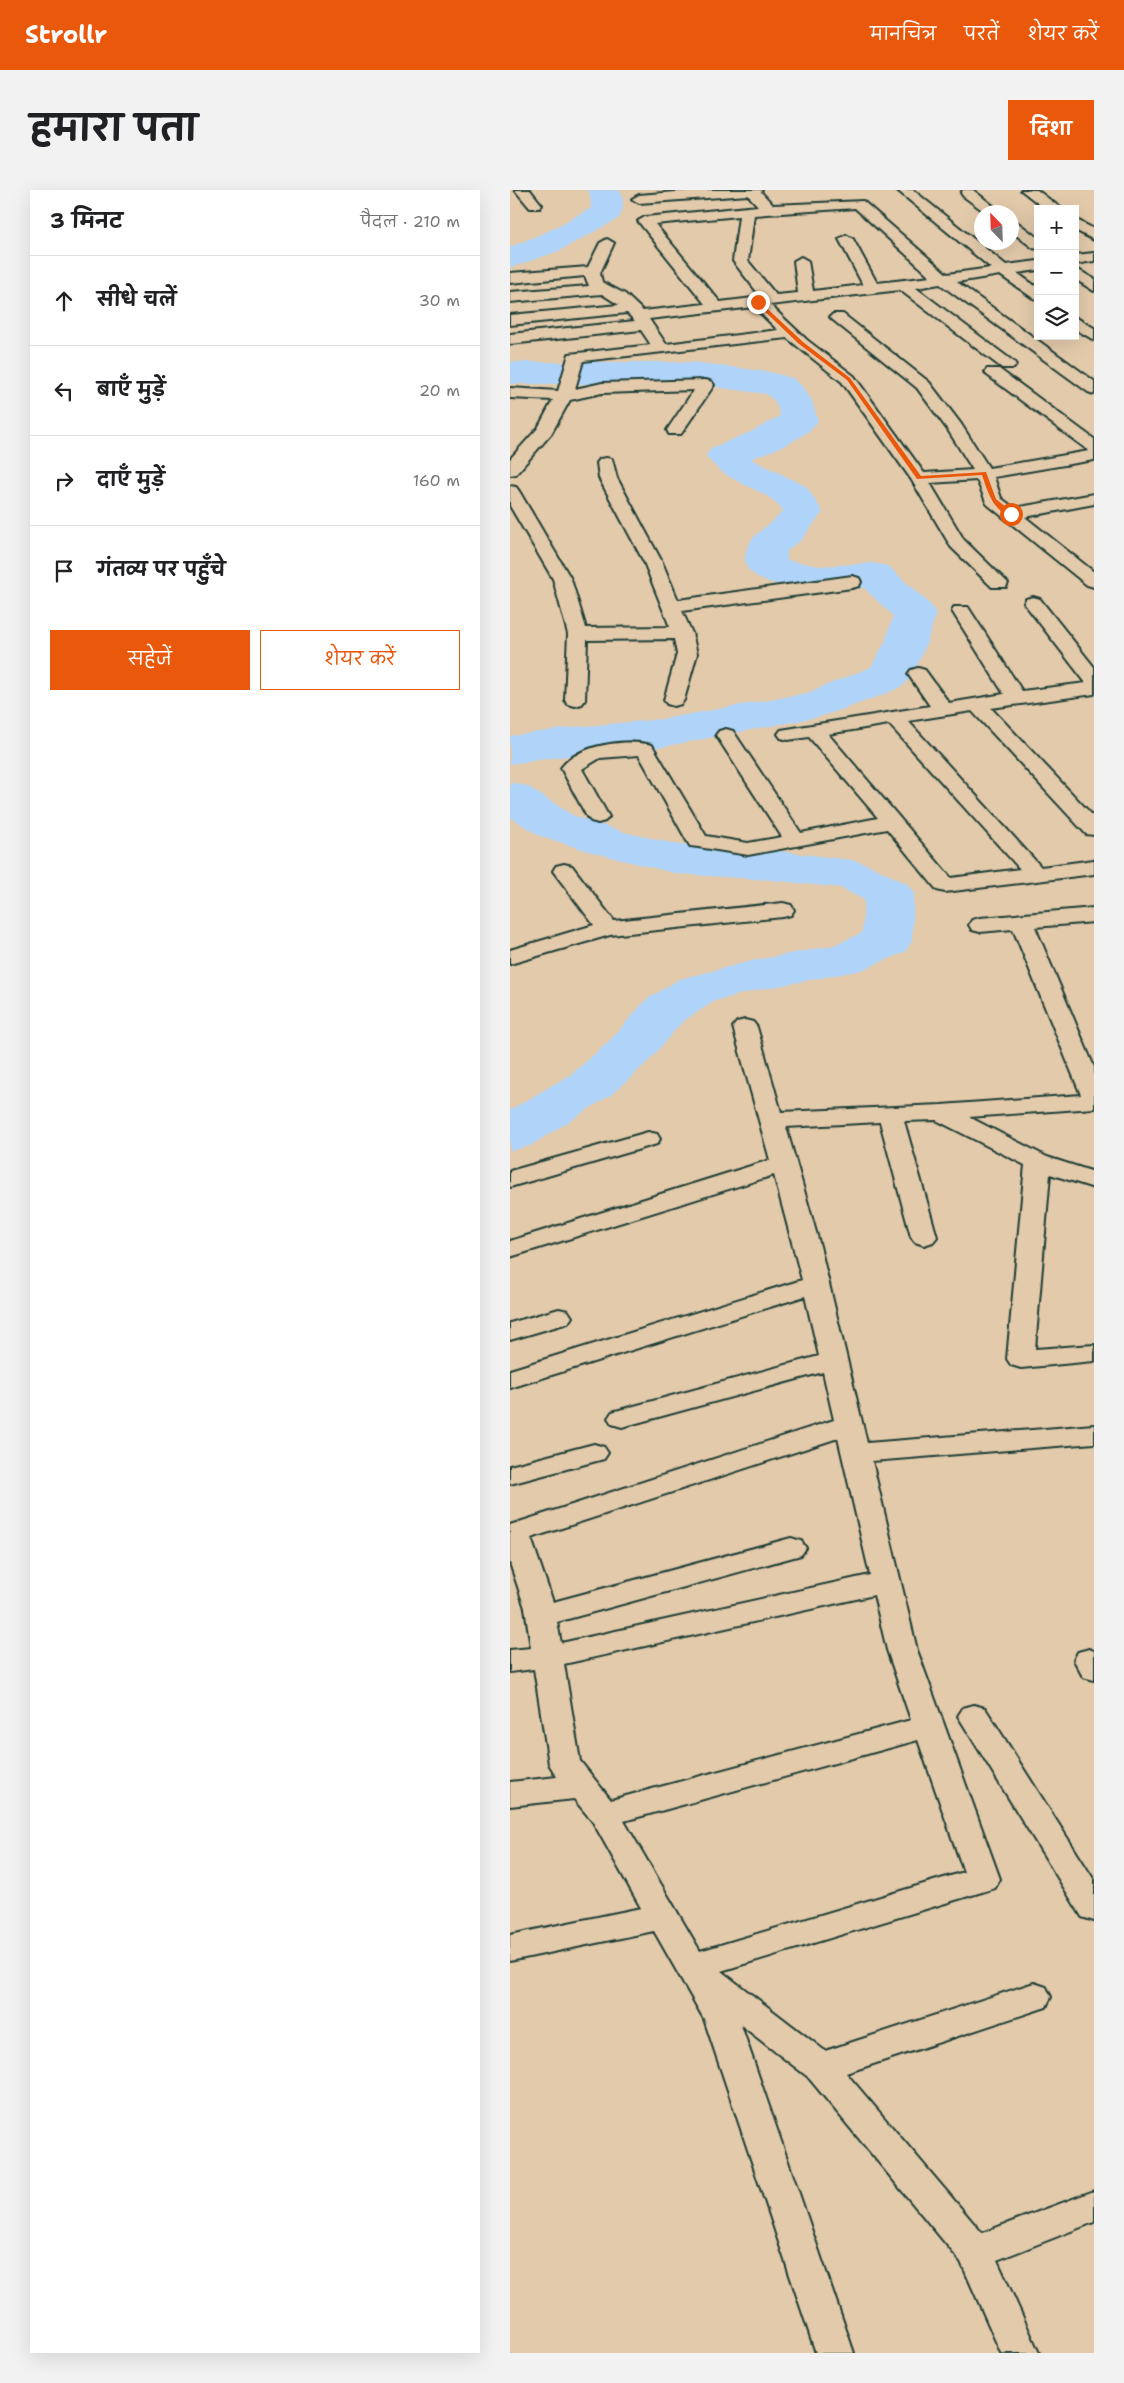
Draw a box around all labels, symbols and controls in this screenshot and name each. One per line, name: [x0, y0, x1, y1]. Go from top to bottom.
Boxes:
text: Strollr: [25, 19, 107, 51]
text: मानचित्र: [870, 22, 936, 46]
text: परतें: [964, 22, 999, 46]
text: शेयर करें: [1027, 22, 1099, 46]
button: दिशा: [1008, 100, 1094, 160]
text: हमारा पता: [30, 104, 198, 151]
north arrow: [974, 205, 1019, 250]
map controls: [1034, 205, 1079, 340]
button: +: [1034, 205, 1079, 250]
text: 3 मिनट: [50, 207, 123, 235]
text: पैदल · 210 m: [360, 211, 460, 232]
button: −: [1034, 250, 1079, 295]
icon: ahead: [50, 287, 78, 315]
text: सीधे चलें: [97, 287, 176, 312]
text: 30 m: [419, 290, 460, 311]
route end: [747, 291, 770, 314]
button: layers: [1034, 295, 1079, 340]
icon: left: [50, 377, 78, 405]
text: बाएँ मुड़ें: [97, 377, 165, 402]
text: 20 m: [419, 380, 460, 401]
icon: right: [50, 467, 78, 495]
text: दाएँ मुड़ें: [97, 467, 165, 492]
text: 160 m: [413, 470, 460, 491]
route start: [1000, 503, 1023, 526]
icon: arrive: [50, 557, 78, 585]
text: गंतव्य पर पहुँचे: [97, 557, 226, 582]
button: सहेजें: [50, 630, 250, 690]
button: शेयर करें: [260, 630, 460, 690]

